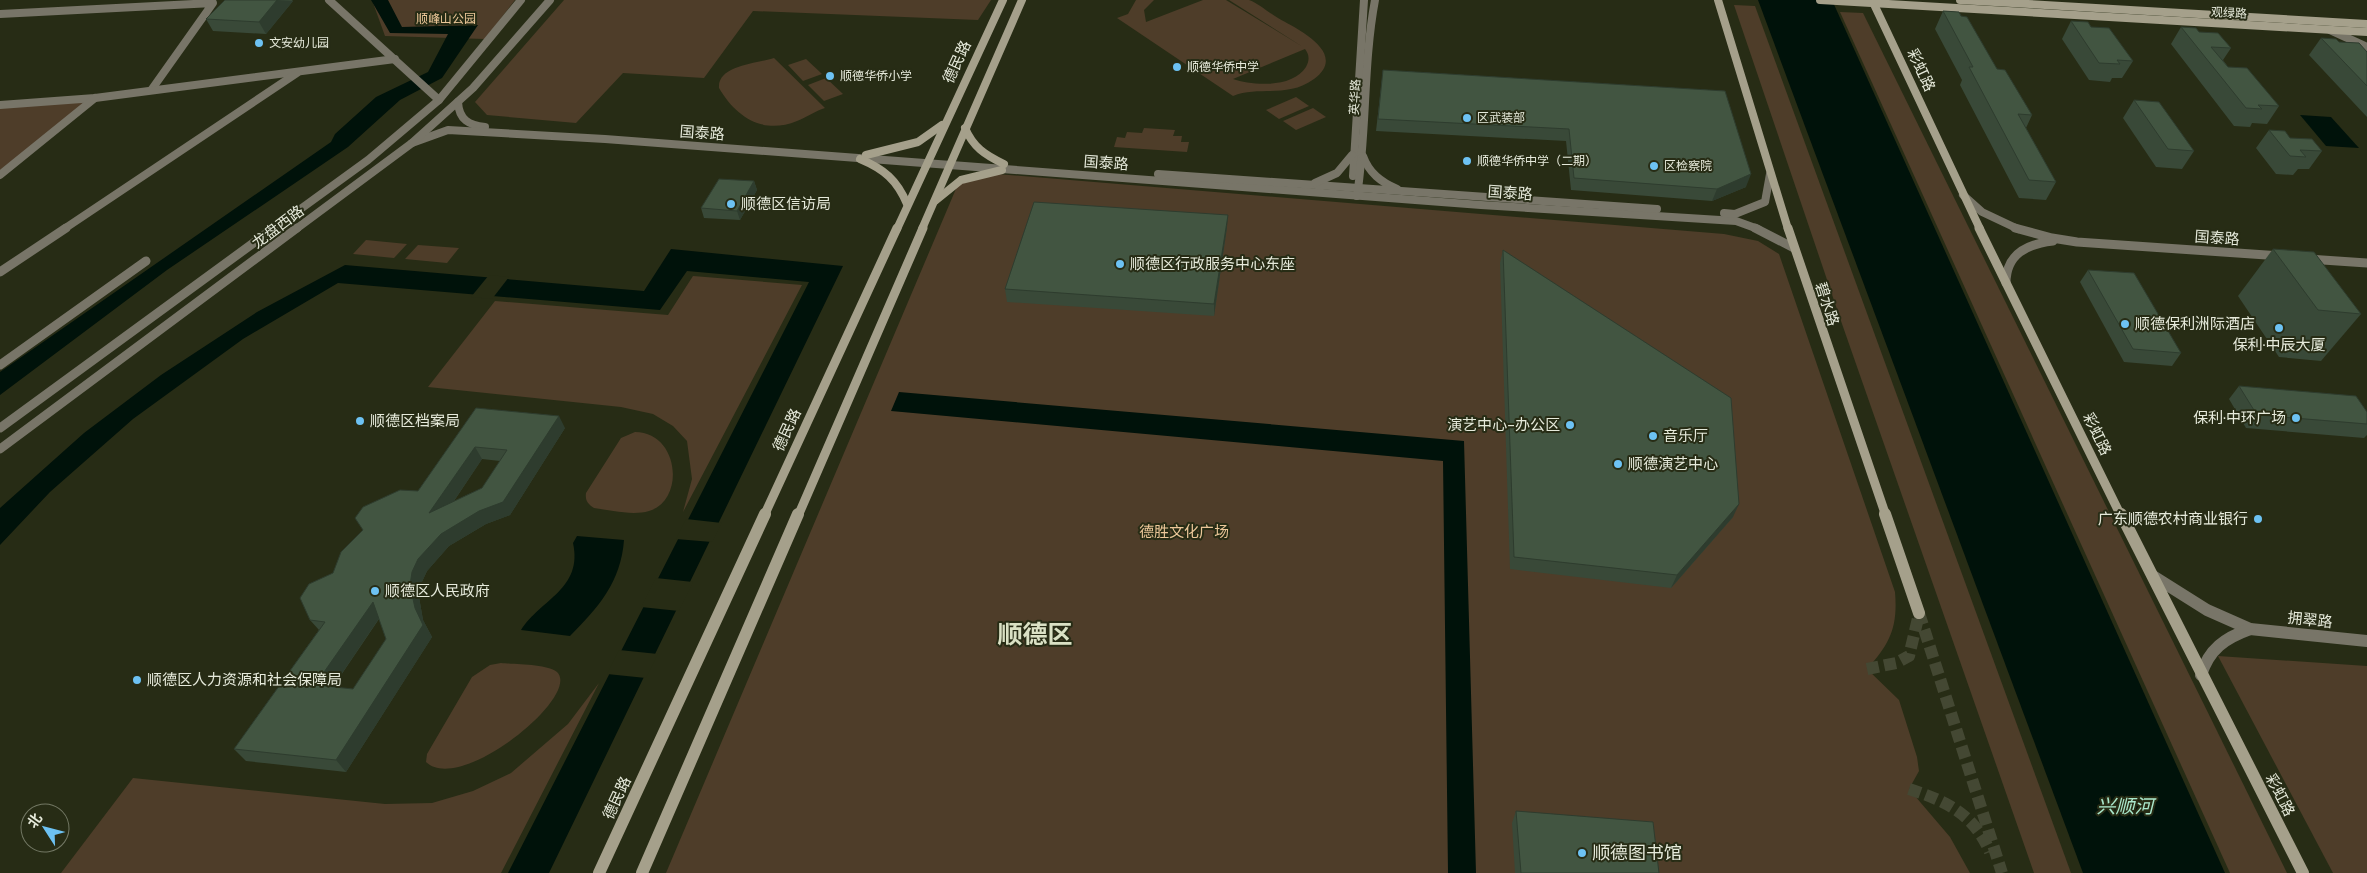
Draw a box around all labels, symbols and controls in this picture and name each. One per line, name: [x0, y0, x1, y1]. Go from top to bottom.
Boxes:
street label: 观绿路: [2211, 4, 2247, 22]
park label: 顺峰山公园: [416, 11, 476, 27]
place label: 文安幼儿园: [269, 35, 329, 51]
marker: 文安幼儿园: [253, 37, 265, 49]
street label: 德民路: [938, 37, 976, 87]
street label: 彩虹路: [1902, 45, 1940, 95]
place label: 顺德华侨中学: [1187, 59, 1259, 75]
marker: 顺德华侨中学: [1171, 61, 1183, 73]
place label: 顺德华侨小学: [840, 68, 912, 84]
marker: 顺德华侨小学: [824, 70, 836, 82]
street label: 英华路: [1346, 79, 1364, 115]
place label: 区武装部: [1477, 110, 1525, 126]
marker: 区武装部: [1461, 112, 1473, 124]
street label: 国泰路: [679, 121, 725, 145]
street label: 国泰路: [1083, 151, 1129, 175]
place label: 顺德华侨中学（二期）: [1477, 153, 1597, 169]
marker: 顺德华侨中学（二期）: [1461, 155, 1473, 167]
place label: 区检察院: [1664, 158, 1712, 174]
marker: 区检察院: [1648, 160, 1660, 172]
street label: 国泰路: [1487, 181, 1533, 205]
place label: 顺德区信访局: [741, 194, 831, 214]
marker: 顺德区信访局: [725, 198, 737, 210]
street label: 龙盘西路: [248, 201, 308, 253]
street label: 国泰路: [2194, 226, 2240, 250]
place label: 顺德区行政服务中心东座: [1130, 254, 1295, 274]
marker: 顺德区行政服务中心东座: [1114, 258, 1126, 270]
street label: 碧水路: [1811, 280, 1843, 328]
place label: 顺德保利洲际酒店: [2135, 314, 2255, 334]
marker: 顺德保利洲际酒店: [2119, 318, 2131, 330]
marker: 保利·中辰大厦: [2273, 322, 2285, 334]
place label: 保利·中辰大厦: [2233, 335, 2325, 355]
street label: 德民路: [768, 405, 806, 455]
place label: 保利·中环广场: [2193, 408, 2286, 428]
street label: 彩虹路: [2078, 409, 2116, 459]
place label: 顺德区档案局: [370, 411, 460, 431]
marker: 保利·中环广场: [2290, 412, 2302, 424]
marker: 顺德区档案局: [354, 415, 366, 427]
place label: 演艺中心-办公区: [1447, 415, 1560, 435]
marker: 演艺中心-办公区: [1564, 419, 1576, 431]
place label: 音乐厅: [1663, 426, 1708, 446]
marker: 音乐厅: [1647, 430, 1659, 442]
place label: 顺德演艺中心: [1628, 454, 1718, 474]
marker: 顺德演艺中心: [1612, 458, 1624, 470]
place label: 广东顺德农村商业银行: [2098, 509, 2248, 529]
marker: 广东顺德农村商业银行: [2252, 513, 2264, 525]
park label: 德胜文化广场: [1139, 522, 1229, 542]
place label: 顺德区人民政府: [385, 581, 490, 601]
marker: 顺德区人民政府: [369, 585, 381, 597]
street label: 拥翠路: [2287, 608, 2333, 632]
district label: 顺德区: [997, 618, 1073, 651]
place label: 顺德区人力资源和社会保障局: [147, 670, 342, 690]
marker: 顺德区人力资源和社会保障局: [131, 674, 143, 686]
street label: 彩虹路: [2261, 770, 2299, 820]
street label: 德民路: [598, 773, 636, 823]
water label: 兴顺河: [2096, 794, 2157, 819]
north arrow: [20, 803, 70, 853]
text: 北: [23, 809, 46, 831]
place label: 顺德图书馆: [1592, 841, 1682, 865]
marker: 顺德图书馆: [1576, 847, 1588, 859]

